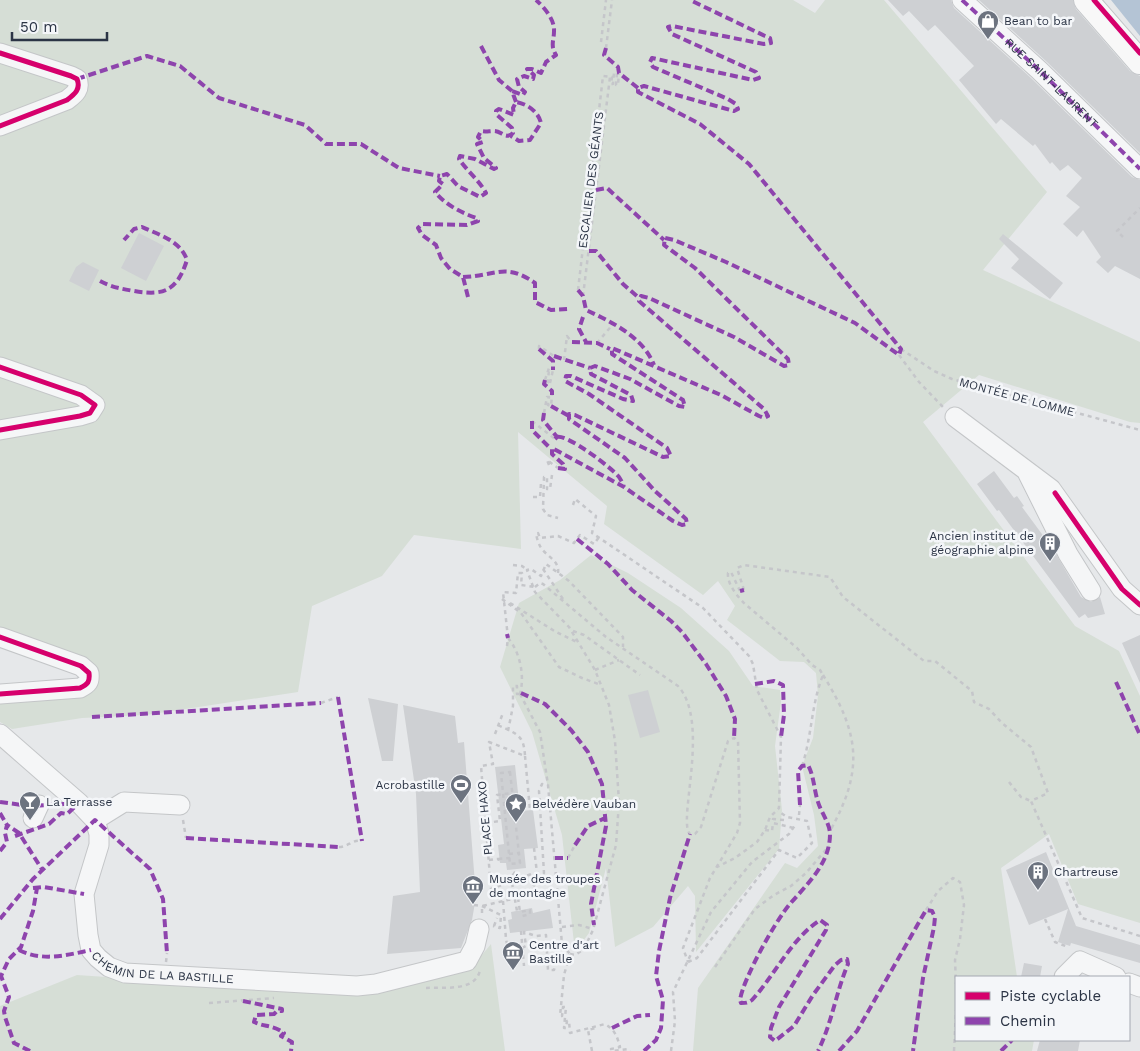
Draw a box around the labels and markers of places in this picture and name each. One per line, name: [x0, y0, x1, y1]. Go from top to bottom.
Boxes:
shop icon: Bean to bar: [976, 9, 1000, 40]
place label: Bean to bar: [1004, 14, 1072, 28]
place label: Ancien institut de géographie alpine: [929, 529, 1034, 557]
building icon: Ancien institut de géographie alpine: [1038, 531, 1062, 562]
sports icon: Acrobastille: [449, 773, 473, 804]
place label: Acrobastille: [375, 778, 445, 792]
bar icon: La Terrasse: [18, 790, 42, 821]
place icon: Belvédère Vauban: [504, 792, 528, 823]
place label: La Terrasse: [46, 795, 112, 809]
place label: Belvédère Vauban: [532, 797, 636, 811]
building icon: Chartreuse: [1026, 860, 1050, 891]
place label: Chartreuse: [1054, 865, 1118, 879]
place label: Musée des troupes de montagne: [489, 872, 601, 900]
museum icon: Musée des troupes de montagne: [461, 874, 485, 905]
place label: Centre d'art Bastille: [529, 938, 599, 966]
museum icon: Centre d'art Bastille: [501, 940, 525, 971]

